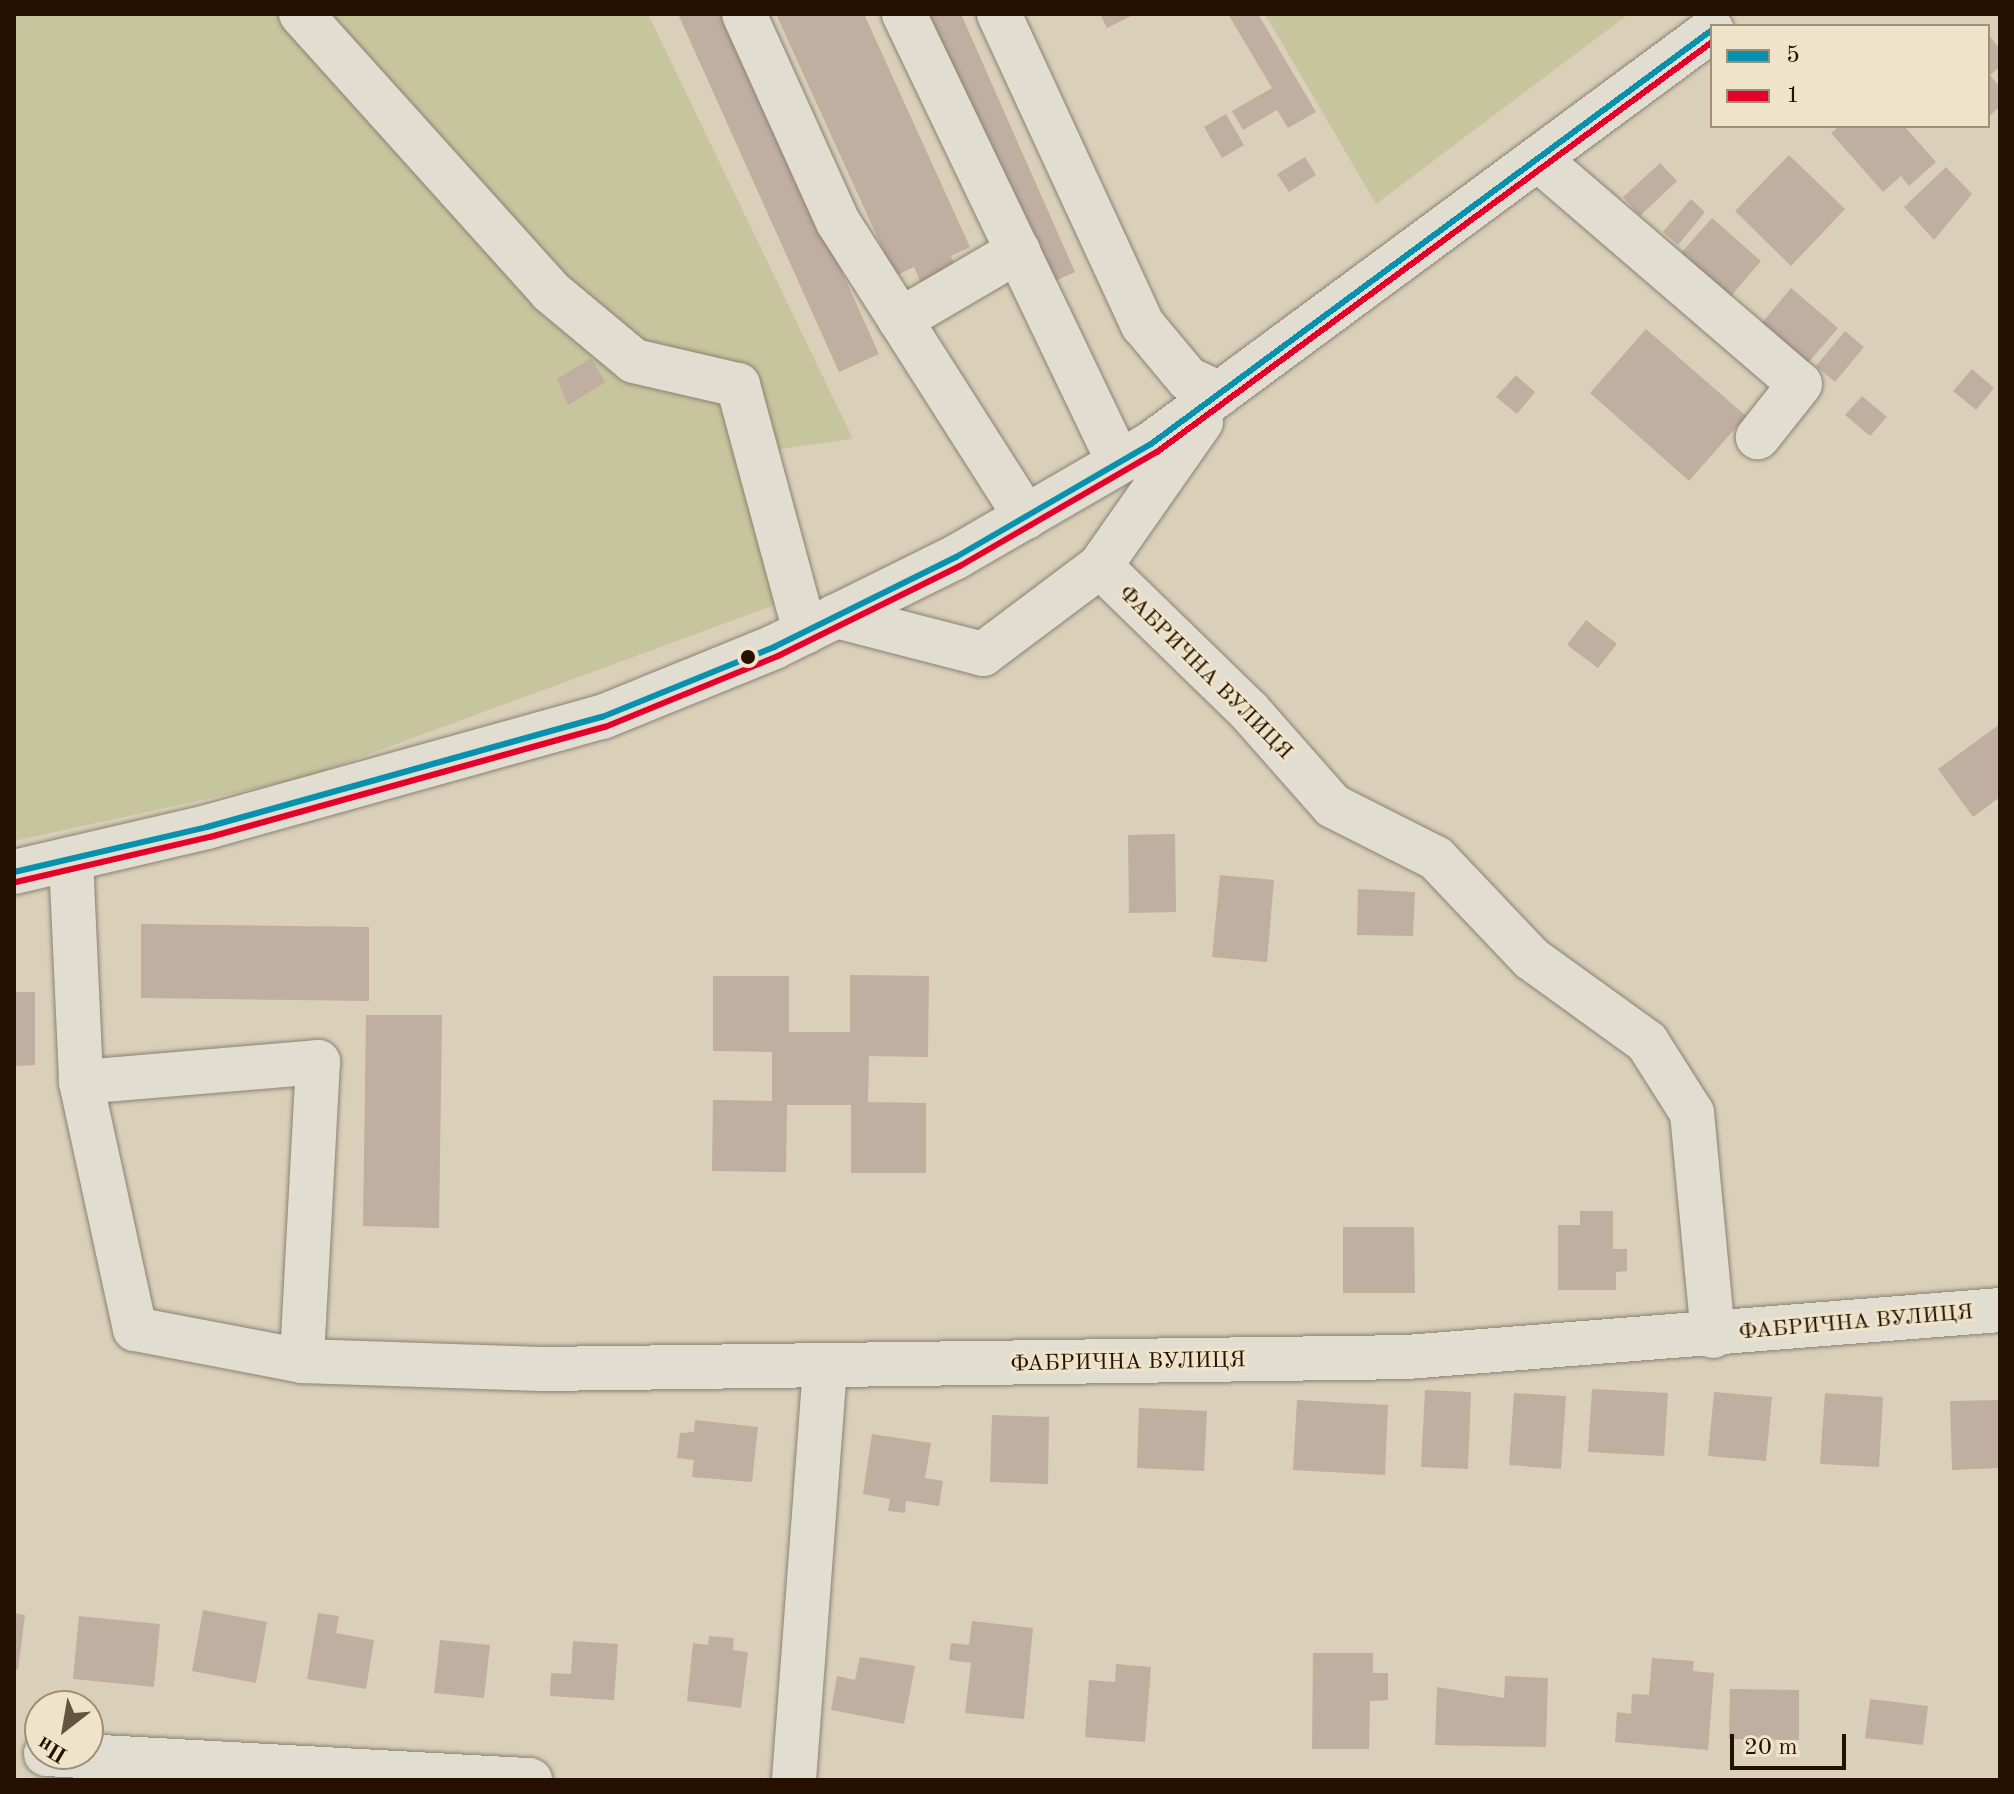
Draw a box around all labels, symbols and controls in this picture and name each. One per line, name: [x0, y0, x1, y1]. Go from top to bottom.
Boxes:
legend: [1710, 24, 1990, 128]
text: 5: [1786, 44, 1800, 68]
text: 1: [1786, 84, 1800, 108]
street label: ФАБРИЧНА ВУЛИЦЯ: [1112, 580, 1298, 766]
unlabelled marker: [740, 649, 756, 665]
street label: ФАБРИЧНА ВУЛИЦЯ: [1738, 1300, 1974, 1346]
street label: ФАБРИЧНА ВУЛИЦЯ: [1010, 1348, 1246, 1378]
north arrow: [24, 1690, 104, 1770]
scale bar: [1734, 1718, 1850, 1768]
text: Пн: [34, 1732, 71, 1766]
text: 20 m: [1744, 1736, 1798, 1760]

